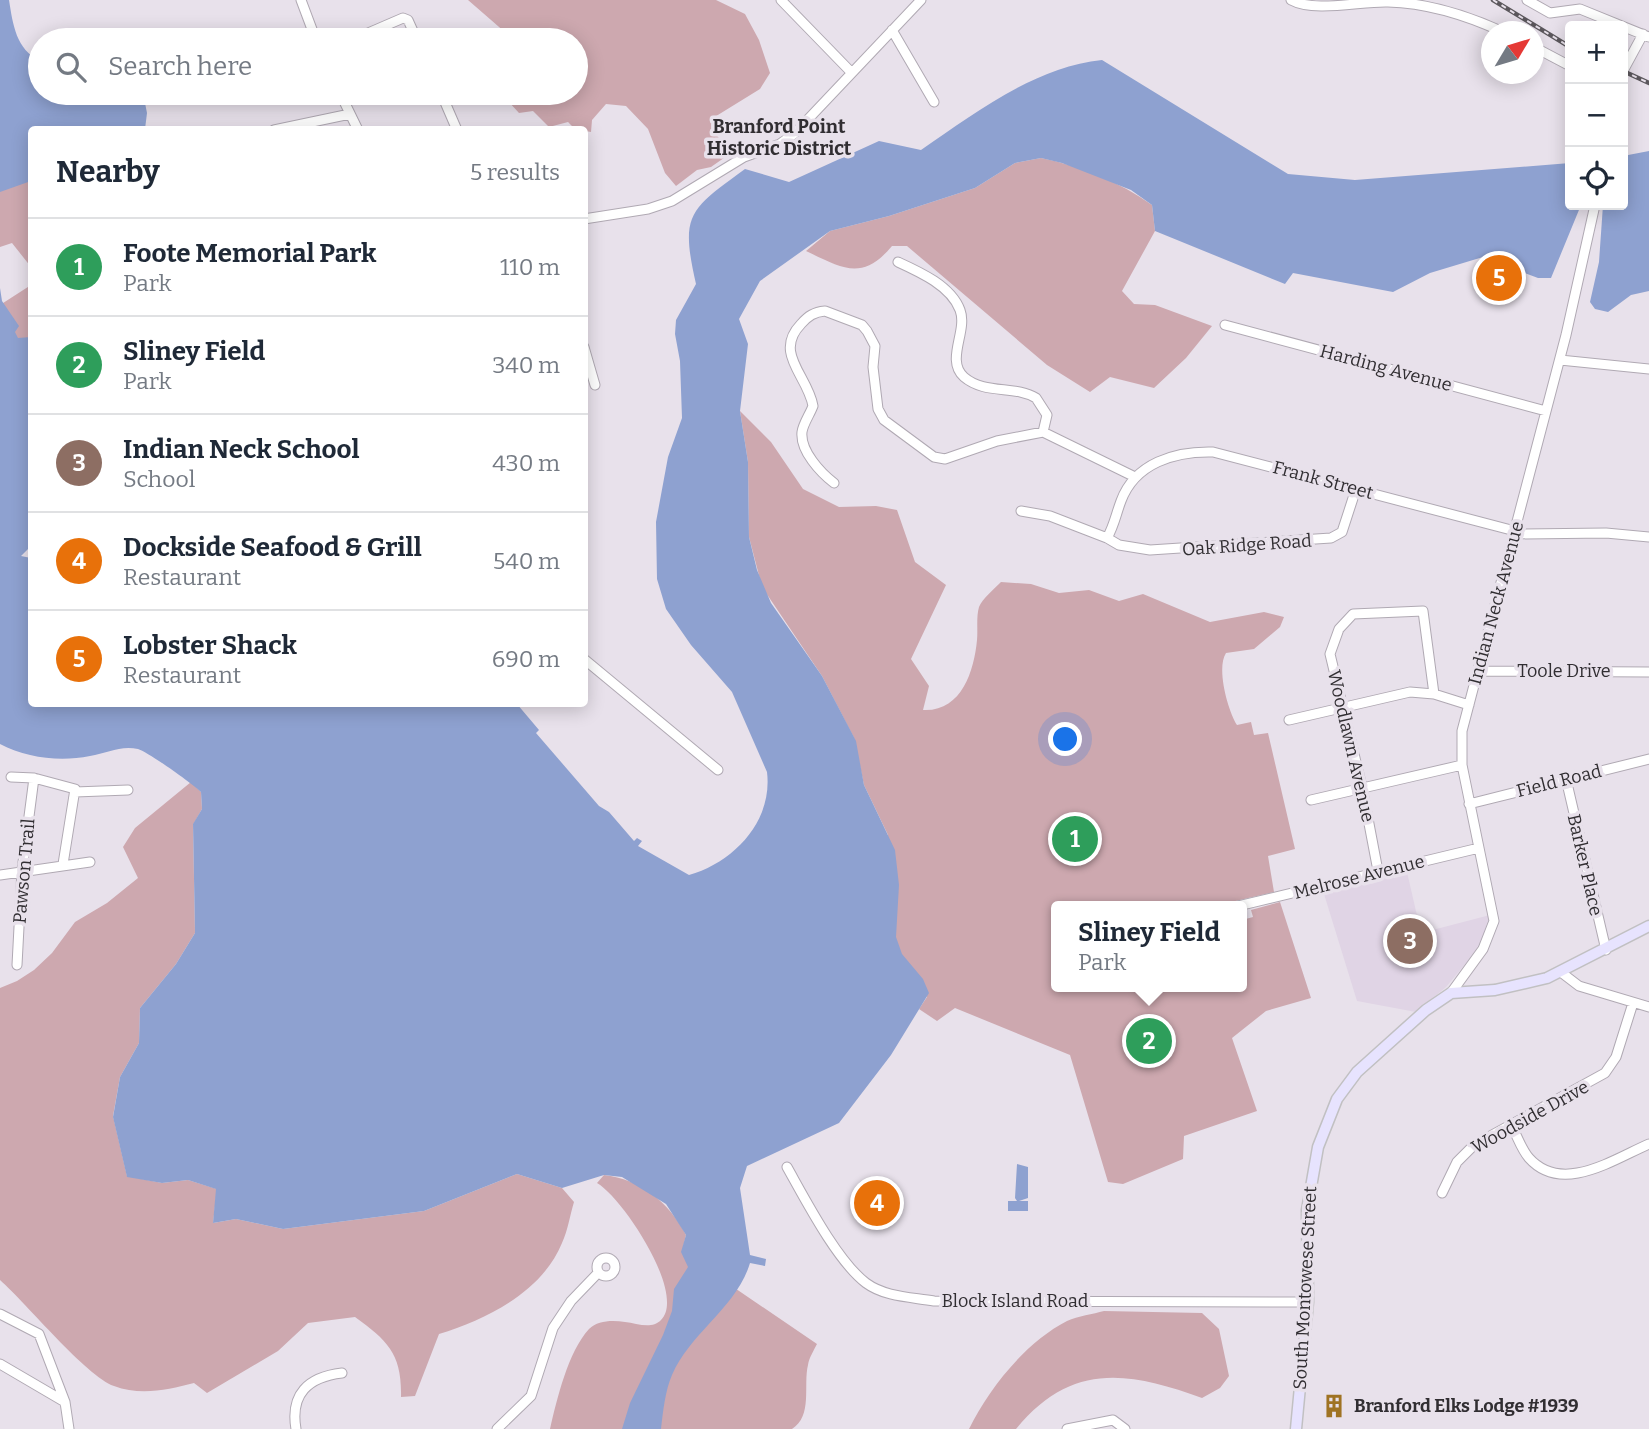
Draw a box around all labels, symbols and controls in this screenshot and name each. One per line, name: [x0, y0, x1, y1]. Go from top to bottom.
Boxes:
north arrow: [1481, 21, 1544, 84]
map controls: [1565, 21, 1628, 210]
button: +: [1565, 21, 1628, 84]
search box: [28, 28, 588, 105]
icon: search: [52, 48, 90, 86]
text: Search here: [108, 51, 252, 82]
button: −: [1565, 84, 1628, 147]
district label: Branford Point Historic District: [707, 115, 852, 160]
button: locate: [1565, 147, 1628, 210]
text: Nearby: [56, 154, 160, 190]
text: 5 results: [470, 158, 560, 186]
text: Foote Memorial Park: [123, 238, 377, 269]
pin: 5: [1476, 252, 1522, 304]
text: 1: [74, 253, 84, 281]
text: 110 m: [500, 253, 560, 281]
text: Park: [123, 269, 172, 297]
text: Sliney Field: [123, 336, 265, 367]
street label: Harding Avenue: [1318, 340, 1454, 396]
text: 2: [73, 351, 85, 379]
text: 340 m: [492, 351, 560, 379]
text: Park: [123, 367, 172, 395]
text: Indian Neck School: [123, 434, 360, 465]
text: 3: [72, 449, 86, 477]
text: 430 m: [492, 449, 560, 477]
street label: Frank Street: [1270, 456, 1376, 504]
text: School: [123, 465, 195, 493]
street label: Indian Neck Avenue: [1464, 519, 1528, 687]
street label: Oak Ridge Road: [1181, 529, 1313, 561]
text: Dockside Seafood & Grill: [123, 532, 422, 563]
text: 4: [72, 547, 86, 575]
text: 540 m: [493, 547, 560, 575]
text: Restaurant: [123, 563, 241, 591]
text: Lobster Shack: [123, 630, 297, 661]
text: 5: [73, 645, 85, 673]
text: 690 m: [492, 645, 560, 673]
street label: Toole Drive: [1517, 660, 1611, 682]
text: Restaurant: [123, 661, 241, 689]
street label: Woodlawn Avenue: [1323, 668, 1379, 824]
your location: [1048, 722, 1082, 756]
street label: Field Road: [1514, 760, 1604, 802]
street label: Barker Place: [1563, 812, 1607, 918]
pin: 1: [1052, 813, 1098, 865]
street label: Pawson Trail: [8, 817, 40, 925]
street label: Melrose Avenue: [1291, 850, 1427, 904]
popup: [1051, 901, 1247, 992]
pin: 3: [1387, 915, 1433, 967]
text: Sliney Field: [1078, 917, 1220, 948]
text: Park: [1078, 948, 1126, 976]
pin: 2: [1126, 1015, 1172, 1067]
street label: Woodside Drive: [1467, 1076, 1593, 1158]
pin: 4: [854, 1177, 900, 1229]
street label: South Montowese Street: [1289, 1185, 1321, 1390]
street label: Block Island Road: [941, 1290, 1089, 1312]
building icon: Branford Elks Lodge #1939: [1320, 1392, 1348, 1420]
place label: Branford Elks Lodge #1939: [1354, 1395, 1579, 1417]

